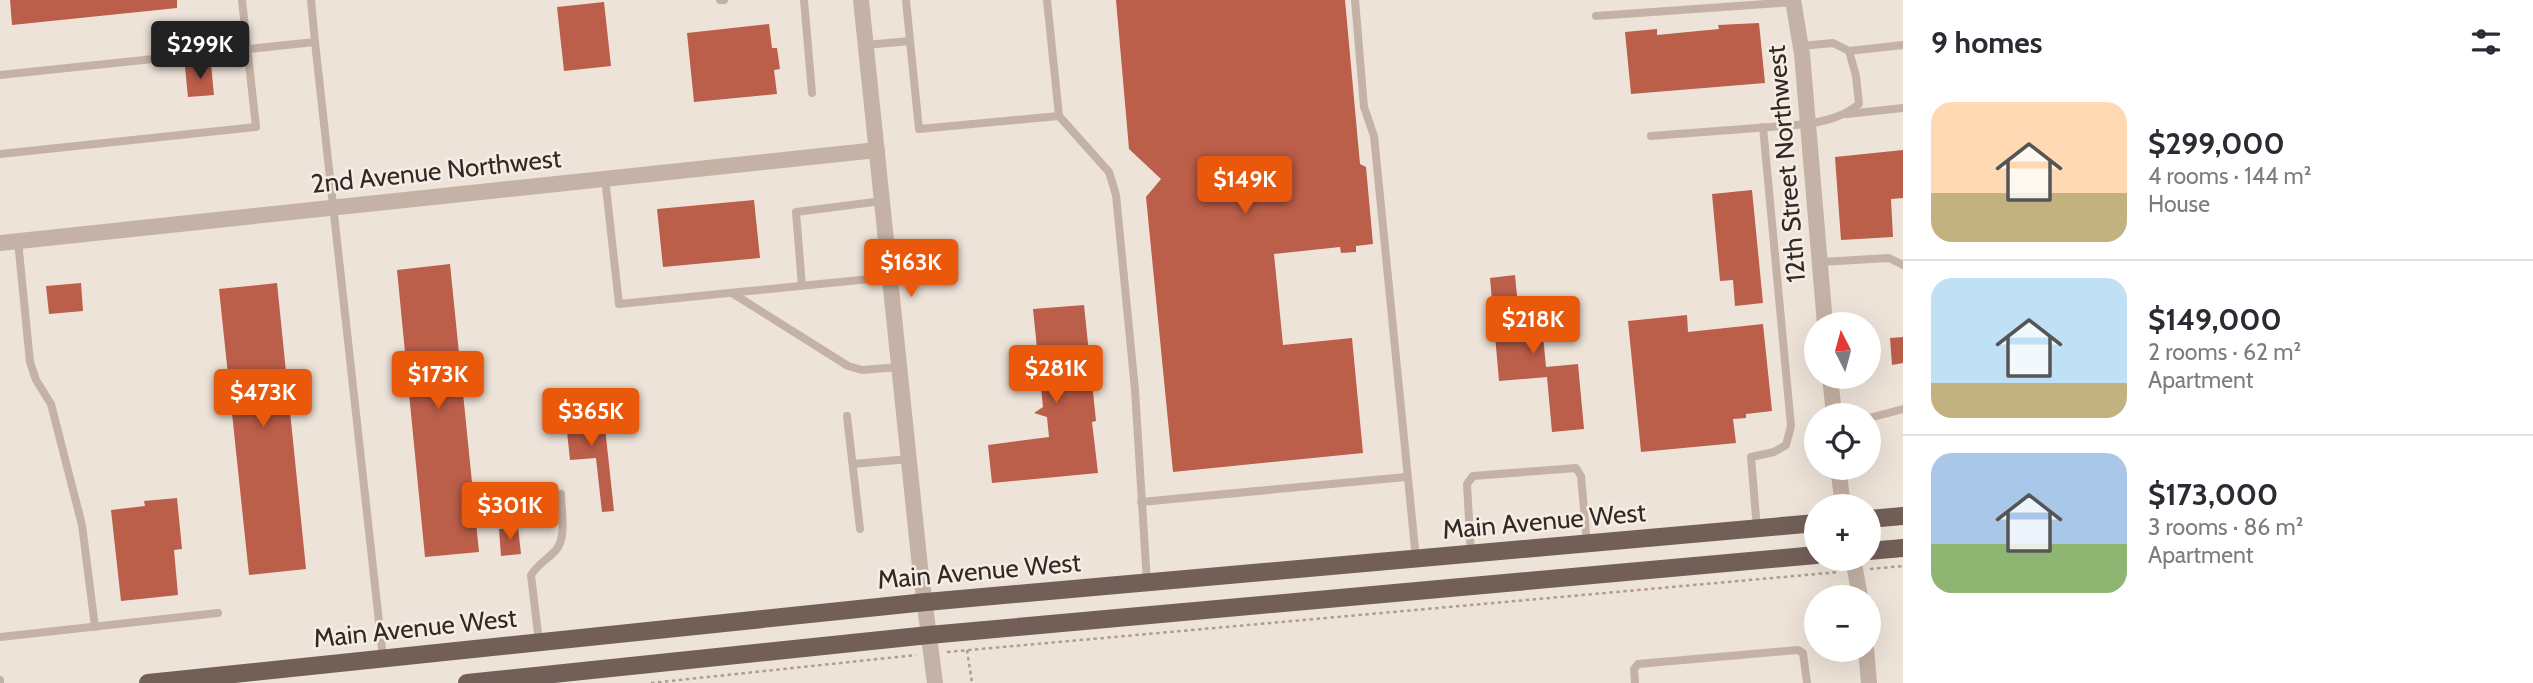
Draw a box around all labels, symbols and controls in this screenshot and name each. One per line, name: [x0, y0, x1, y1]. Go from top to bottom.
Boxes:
pin: $299K: [151, 22, 249, 81]
icon: filters: [2467, 23, 2505, 61]
text: 9 homes: [1931, 24, 2042, 61]
text: $299K: [167, 30, 233, 58]
street label: 12th Street Northwest: [1760, 44, 1812, 284]
text: $299,000: [2148, 125, 2285, 162]
icon: home: [1987, 130, 2071, 214]
street label: 2nd Avenue Northwest: [309, 142, 563, 200]
pin: $149K: [1196, 156, 1294, 216]
text: 4 rooms · 144 m²: [2148, 162, 2311, 190]
text: $149K: [1213, 165, 1277, 193]
text: House: [2148, 190, 2210, 218]
pin: $163K: [862, 240, 960, 299]
text: $163K: [880, 248, 942, 276]
pin: $218K: [1484, 296, 1582, 356]
text: $149,000: [2148, 301, 2282, 338]
text: $218K: [1502, 305, 1564, 333]
icon: home: [1987, 306, 2071, 390]
north arrow: [1804, 312, 1881, 388]
map controls: [1804, 312, 1881, 662]
text: 2 rooms · 62 m²: [2148, 338, 2301, 366]
pin: $281K: [1007, 346, 1105, 405]
pin: $173K: [389, 352, 487, 411]
text: $281K: [1025, 354, 1087, 382]
text: $173K: [408, 360, 468, 388]
text: Apartment: [2148, 366, 2253, 394]
pin: $473K: [214, 370, 312, 429]
text: $473K: [230, 378, 296, 406]
pin: $365K: [542, 388, 640, 448]
text: $365K: [558, 397, 624, 425]
button: locate: [1804, 403, 1881, 480]
text: $173,000: [2148, 476, 2278, 513]
icon: home: [1987, 481, 2071, 565]
pin: $301K: [461, 482, 559, 542]
text: $301K: [478, 491, 542, 519]
button: +: [1804, 494, 1881, 571]
street label: Main Avenue West: [1441, 496, 1647, 546]
text: 3 rooms · 86 m²: [2148, 513, 2303, 541]
text: Apartment: [2148, 541, 2253, 569]
street label: Main Avenue West: [876, 546, 1082, 596]
button: −: [1804, 585, 1881, 662]
street label: Main Avenue West: [312, 601, 518, 655]

